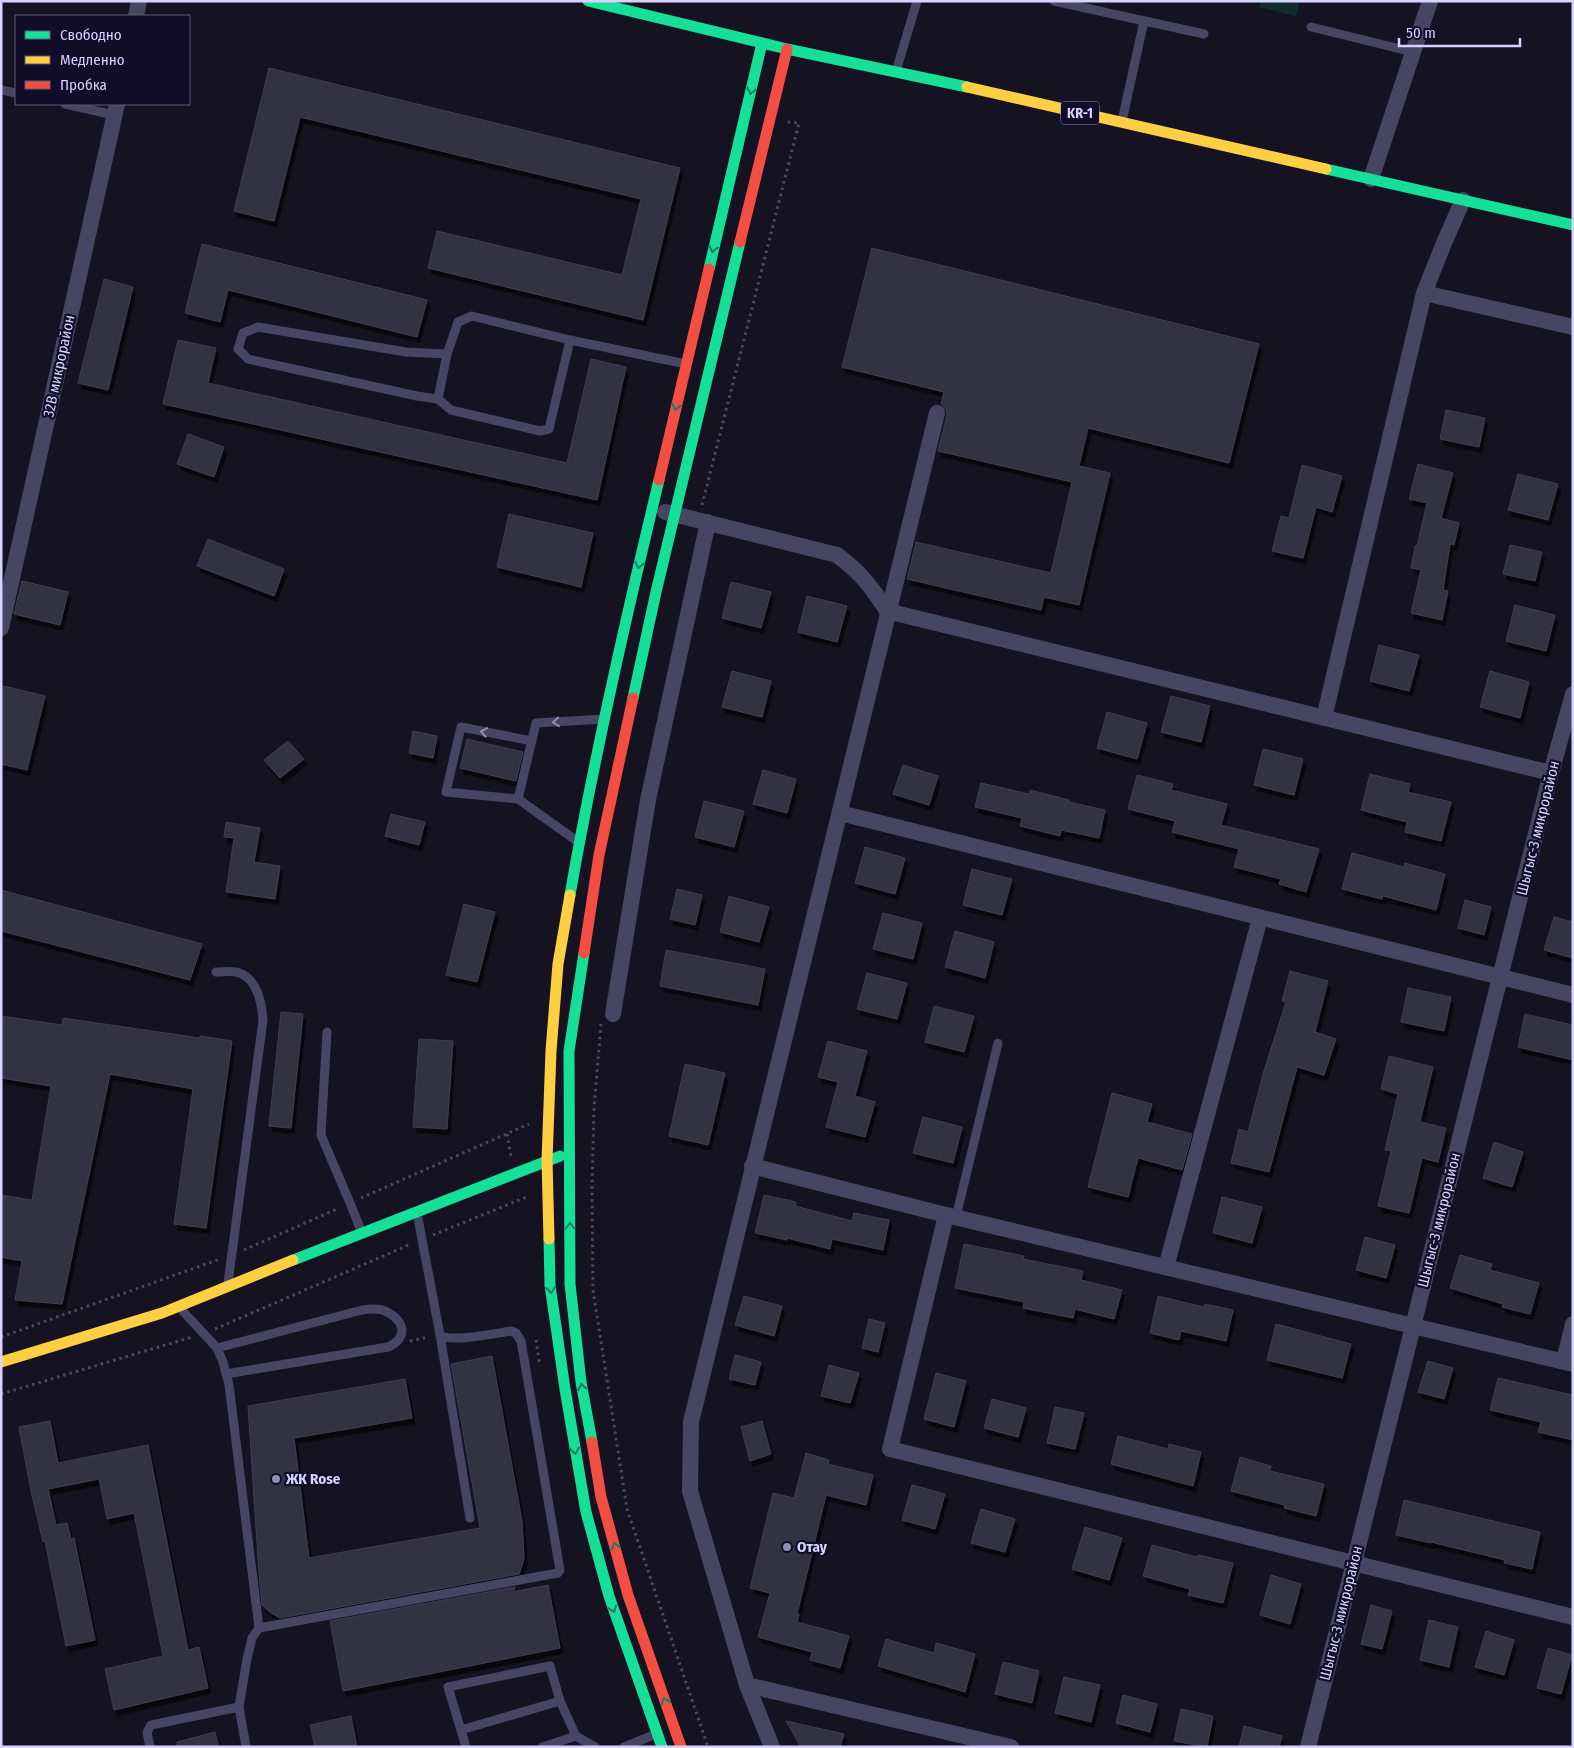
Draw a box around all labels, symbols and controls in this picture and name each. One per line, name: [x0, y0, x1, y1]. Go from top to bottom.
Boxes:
legend: [15, 15, 190, 105]
scale bar: [1399, 15, 1520, 47]
text: 50 m: [1406, 24, 1436, 42]
text: Свободно: [60, 26, 122, 44]
text: Медленно: [60, 51, 125, 69]
text: Пробка: [60, 76, 107, 94]
one-way arrow: [746, 86, 757, 95]
road number: KR-1: [1061, 102, 1099, 125]
one-way arrow: [708, 244, 719, 253]
street label: 32В микрорайон: [39, 313, 79, 419]
one-way arrow: [671, 402, 682, 411]
one-way arrow: [634, 561, 645, 570]
one-way arrow: [552, 716, 560, 727]
one-way arrow: [479, 727, 488, 737]
street label: Шыгыс-3 микрорайон: [1513, 759, 1563, 897]
street label: Шыгыс-3 микрорайон: [1414, 1151, 1464, 1289]
one-way arrow: [565, 1221, 575, 1229]
one-way arrow: [545, 1287, 556, 1295]
one-way arrow: [577, 1383, 587, 1392]
one-way arrow: [570, 1447, 580, 1455]
place label: ЖК Rose: [285, 1470, 341, 1488]
marker: ЖК Rose: [270, 1473, 282, 1485]
place label: Отау: [797, 1538, 828, 1556]
marker: Отау: [781, 1541, 793, 1553]
one-way arrow: [610, 1543, 620, 1551]
street label: Шыгыс-3 микрорайон: [1316, 1544, 1366, 1682]
one-way arrow: [607, 1604, 617, 1612]
one-way arrow: [661, 1697, 671, 1705]

